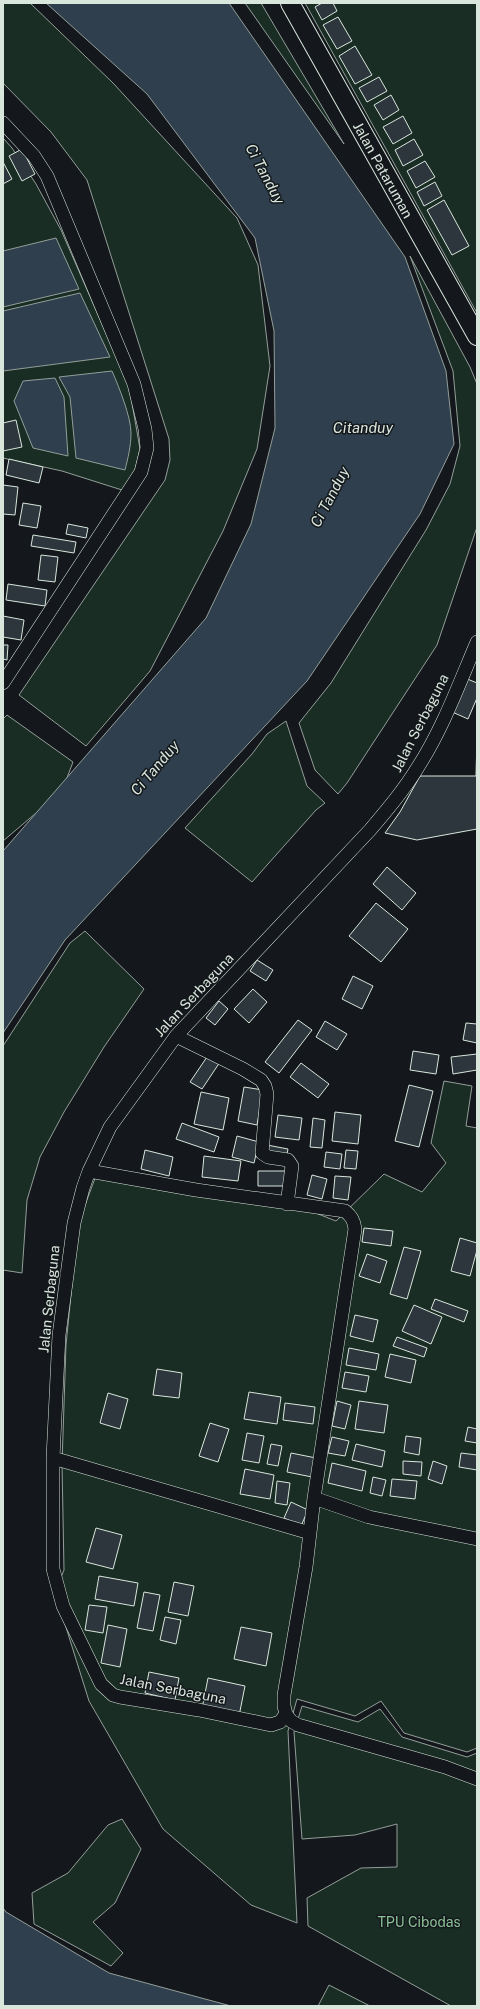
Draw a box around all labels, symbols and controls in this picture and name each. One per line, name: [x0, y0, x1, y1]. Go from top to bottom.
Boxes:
street label: Jalan Pataruman: [350, 119, 416, 221]
water label: Ci Tanduy: [242, 141, 289, 207]
water label: Citanduy: [333, 419, 394, 436]
water label: Ci Tanduy: [307, 463, 353, 530]
street label: Jalan Serbaguna: [388, 671, 452, 775]
water label: Ci Tanduy: [127, 737, 183, 798]
street label: Jalan Serbaguna: [151, 950, 237, 1040]
street label: Jalan Serbaguna: [35, 1245, 63, 1353]
street label: Jalan Serbaguna: [119, 1671, 227, 1707]
park label: TPU Cibodas: [378, 1914, 461, 1930]

